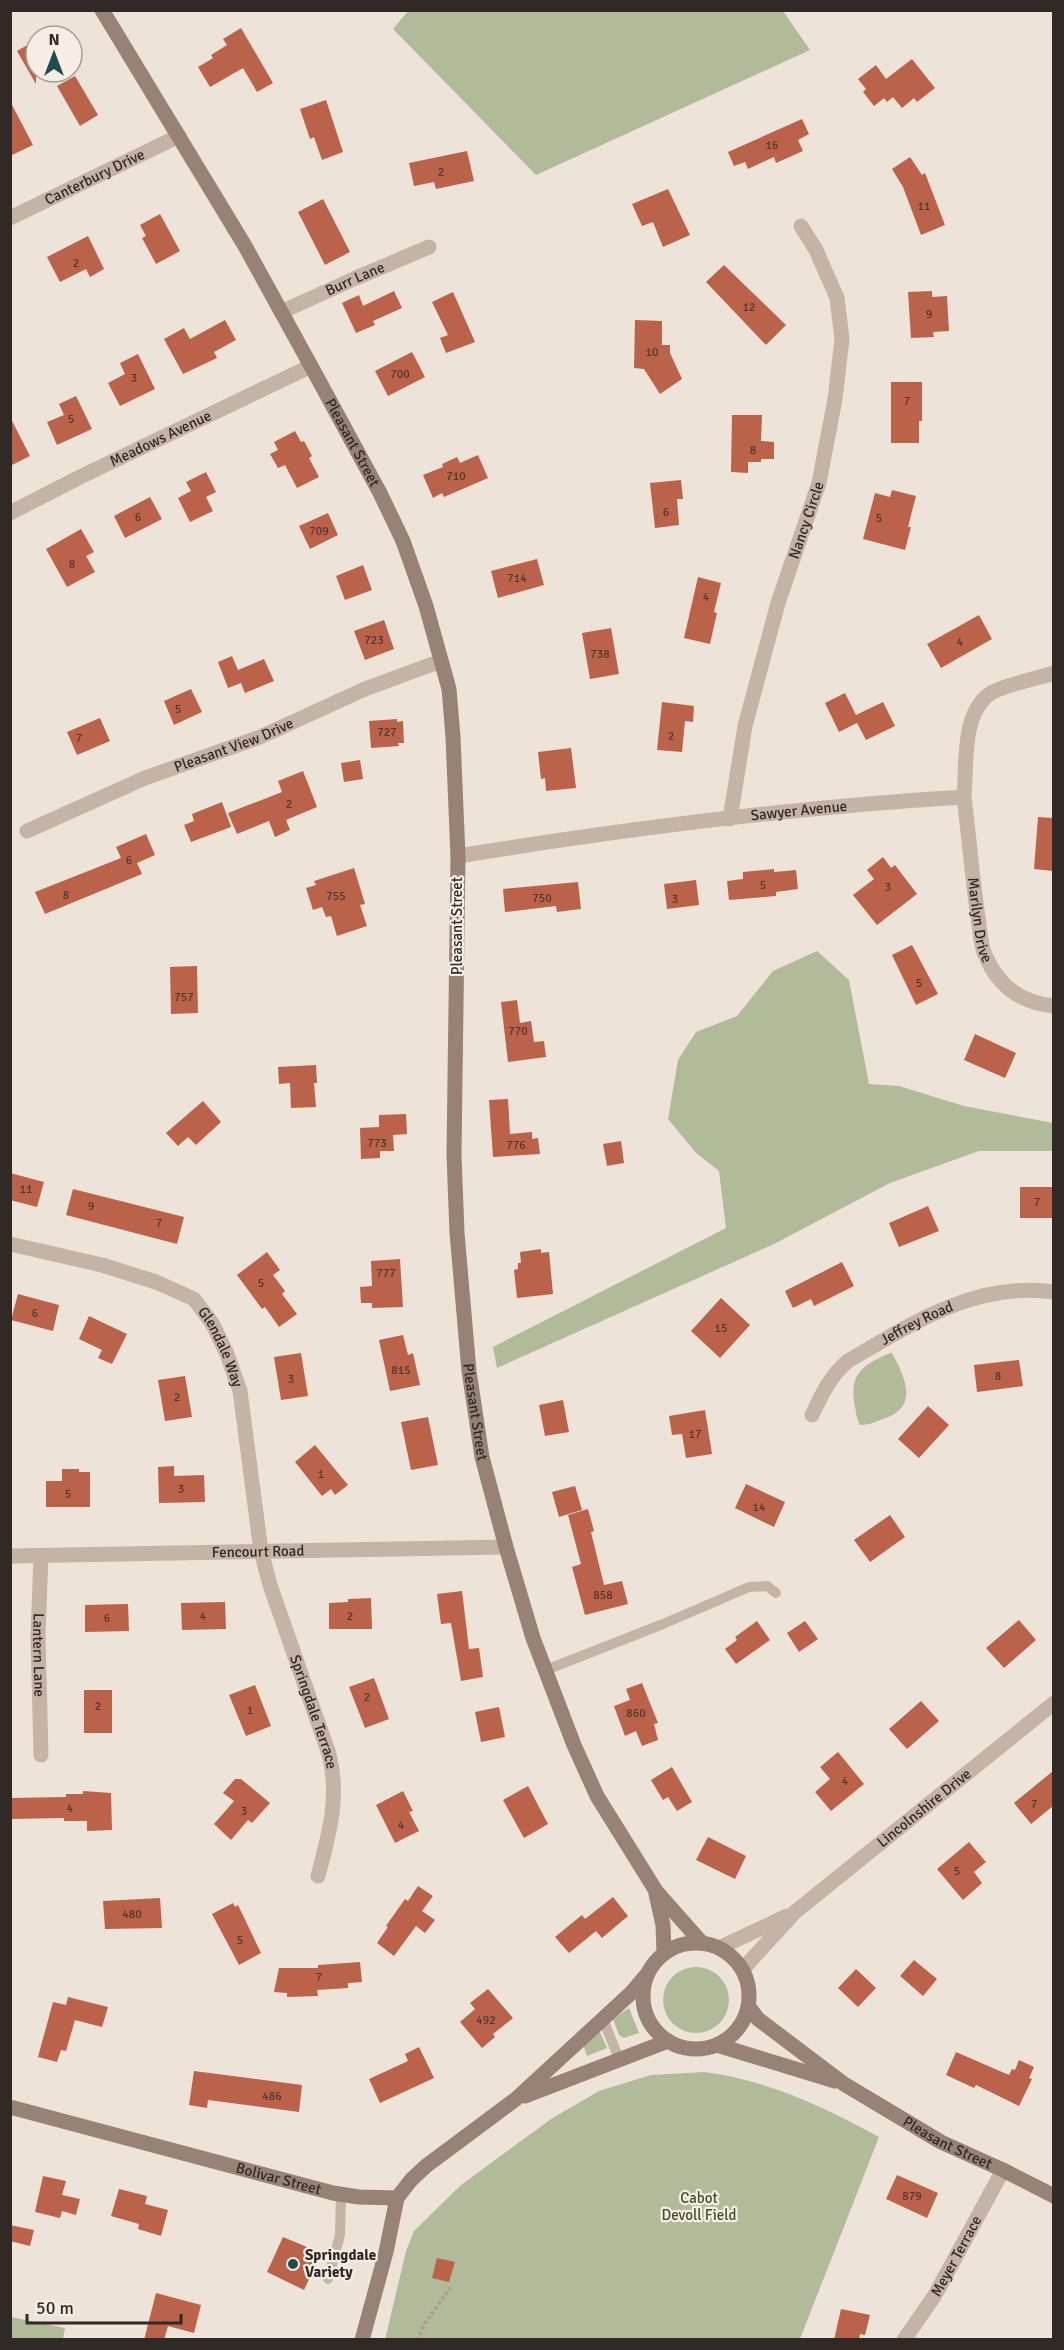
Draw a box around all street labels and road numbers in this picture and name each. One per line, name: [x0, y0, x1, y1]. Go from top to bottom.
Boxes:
street label: Canterbury Drive: [42, 145, 147, 209]
street label: Burr Lane: [323, 258, 387, 300]
street label: Pleasant Street: [321, 395, 384, 490]
street label: Meadows Avenue: [107, 406, 214, 470]
street label: Nancy Circle: [785, 479, 828, 561]
street label: Pleasant View Drive: [171, 714, 296, 776]
street label: Sawyer Avenue: [750, 797, 848, 824]
street label: Marilyn Drive: [964, 876, 996, 965]
street label: Pleasant Street: [448, 877, 466, 975]
street label: Jeffrey Road: [877, 1297, 956, 1349]
street label: Glendale Way: [194, 1303, 247, 1389]
street label: Pleasant Street: [459, 1363, 492, 1463]
street label: Fencourt Road: [211, 1542, 304, 1561]
street label: Lantern Lane: [29, 1613, 49, 1697]
street label: Springdale Terrace: [286, 1652, 341, 1770]
street label: Lincolnshire Drive: [873, 1765, 975, 1851]
street label: Pleasant Street: [900, 2112, 995, 2173]
street label: Bolivar Street: [234, 2159, 323, 2198]
street label: Meyer Terrace: [927, 2213, 985, 2300]

